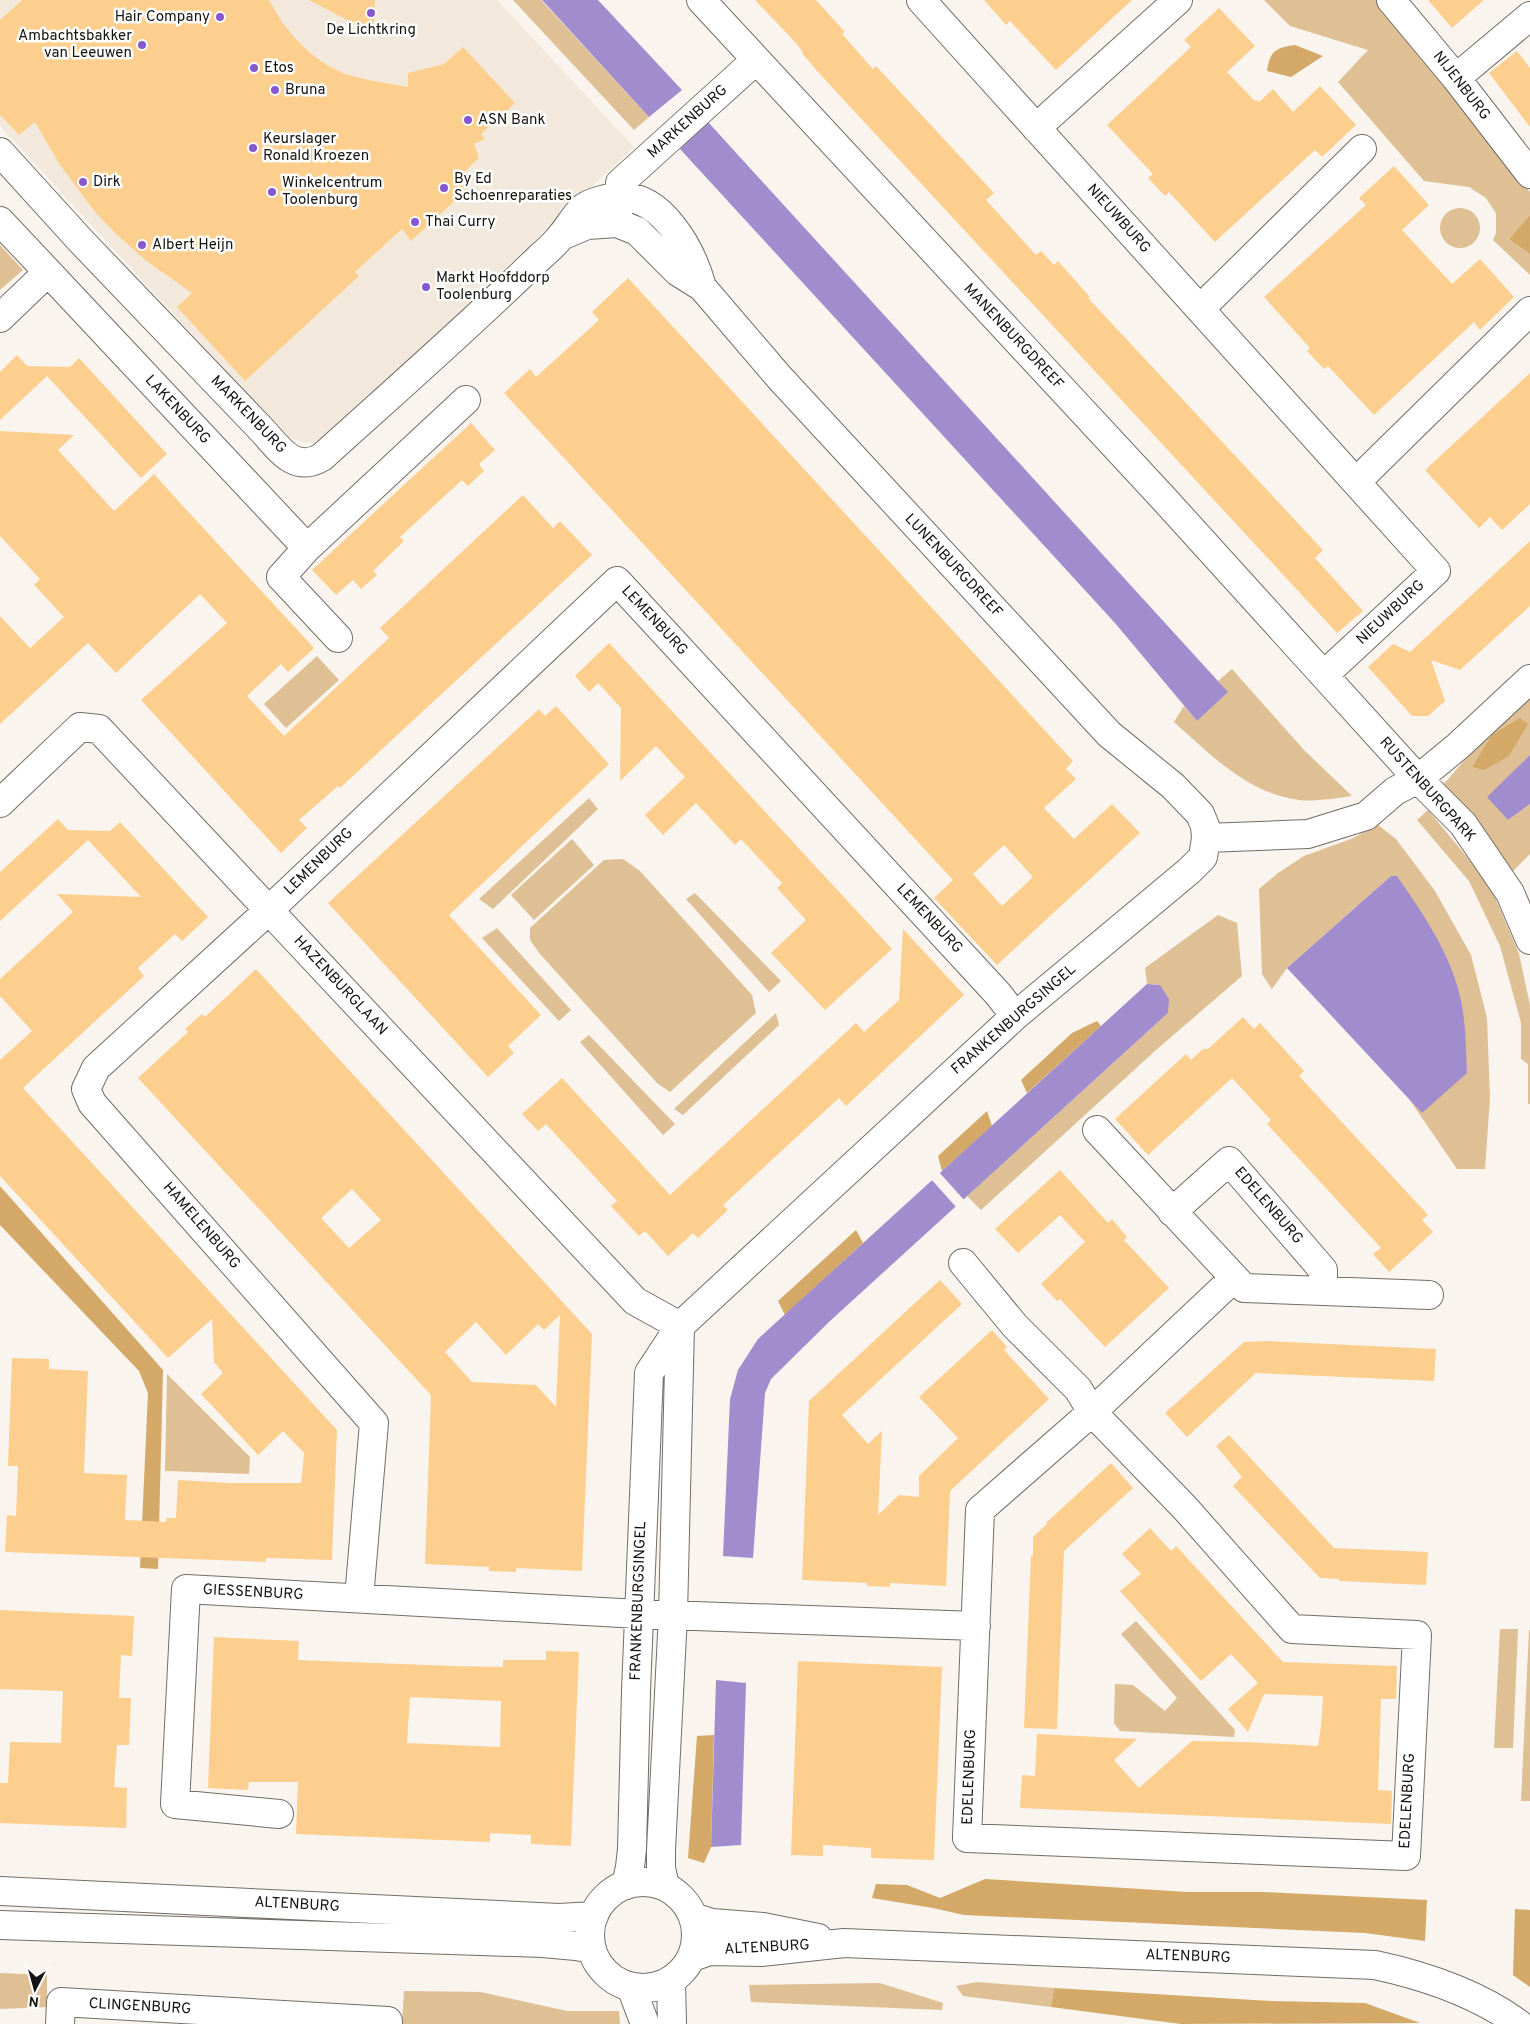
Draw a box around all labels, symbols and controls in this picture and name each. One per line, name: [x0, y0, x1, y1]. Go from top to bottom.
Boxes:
marker: De Lichtkring: [365, 7, 377, 19]
place label: Hair Company: [115, 8, 210, 27]
marker: Hair Company: [214, 11, 226, 23]
place label: De Lichtkring: [326, 21, 416, 40]
place label: Ambachtsbakker van Leeuwen: [18, 27, 132, 63]
marker: Ambachtsbakker van Leeuwen: [136, 39, 148, 51]
street label: NIJENBURG: [1428, 48, 1494, 124]
place label: Etos: [264, 59, 294, 78]
marker: Etos: [248, 62, 260, 74]
place label: Bruna: [285, 81, 326, 100]
street label: MARKENBURG: [644, 81, 732, 163]
marker: Bruna: [269, 84, 281, 96]
place label: ASN Bank: [478, 111, 546, 130]
marker: ASN Bank: [462, 114, 474, 126]
place label: Keurslager Ronald Kroezen: [263, 130, 369, 166]
marker: Keurslager Ronald Kroezen: [247, 142, 259, 154]
place label: By Ed Schoenreparaties: [454, 170, 572, 206]
place label: Dirk: [93, 173, 121, 192]
place label: Winkelcentrum Toolenburg: [282, 174, 382, 210]
marker: Dirk: [77, 176, 89, 188]
street label: NIEUWBURG: [1082, 180, 1154, 258]
marker: By Ed Schoenreparaties: [438, 182, 450, 194]
marker: Winkelcentrum Toolenburg: [266, 186, 278, 198]
place label: Thai Curry: [425, 213, 495, 232]
marker: Thai Curry: [409, 216, 421, 228]
place label: Albert Heijn: [152, 236, 233, 255]
marker: Albert Heijn: [136, 239, 148, 251]
place label: Markt Hoofddorp Toolenburg: [436, 269, 550, 305]
street label: MANENBURGDREEF: [959, 280, 1067, 394]
marker: Markt Hoofddorp Toolenburg: [420, 281, 432, 293]
street label: LAKENBURG: [140, 371, 214, 449]
street label: MARKENBURG: [206, 372, 290, 458]
street label: LUNENBURGDREEF: [900, 510, 1006, 622]
street label: NIEUWBURG: [1353, 576, 1429, 650]
street label: LEMENBURG: [617, 582, 691, 660]
street label: RUSTENBURGPARK: [1375, 734, 1479, 847]
street label: LEMENBURG: [280, 824, 358, 900]
street label: LEMENBURG: [892, 880, 966, 958]
street label: HAZENBURGLAAN: [289, 932, 391, 1040]
street label: FRANKENBURGSINGEL: [948, 961, 1080, 1079]
street label: EDELENBURG: [1229, 1164, 1307, 1248]
street label: HAMELENBURG: [158, 1179, 244, 1273]
street label: FRANKENBURGSINGEL: [627, 1521, 651, 1681]
street label: GIESSENBURG: [202, 1581, 304, 1605]
street label: EDELENBURG: [959, 1729, 981, 1825]
street label: EDELENBURG: [1396, 1753, 1420, 1849]
street label: ALTENBURG: [254, 1893, 340, 1917]
street label: ALTENBURG: [724, 1936, 810, 1960]
street label: ALTENBURG: [1145, 1946, 1231, 1968]
north arrow: [10, 1964, 60, 2014]
text: N: [28, 1991, 40, 2009]
street label: CLINGENBURG: [88, 1995, 192, 2019]

